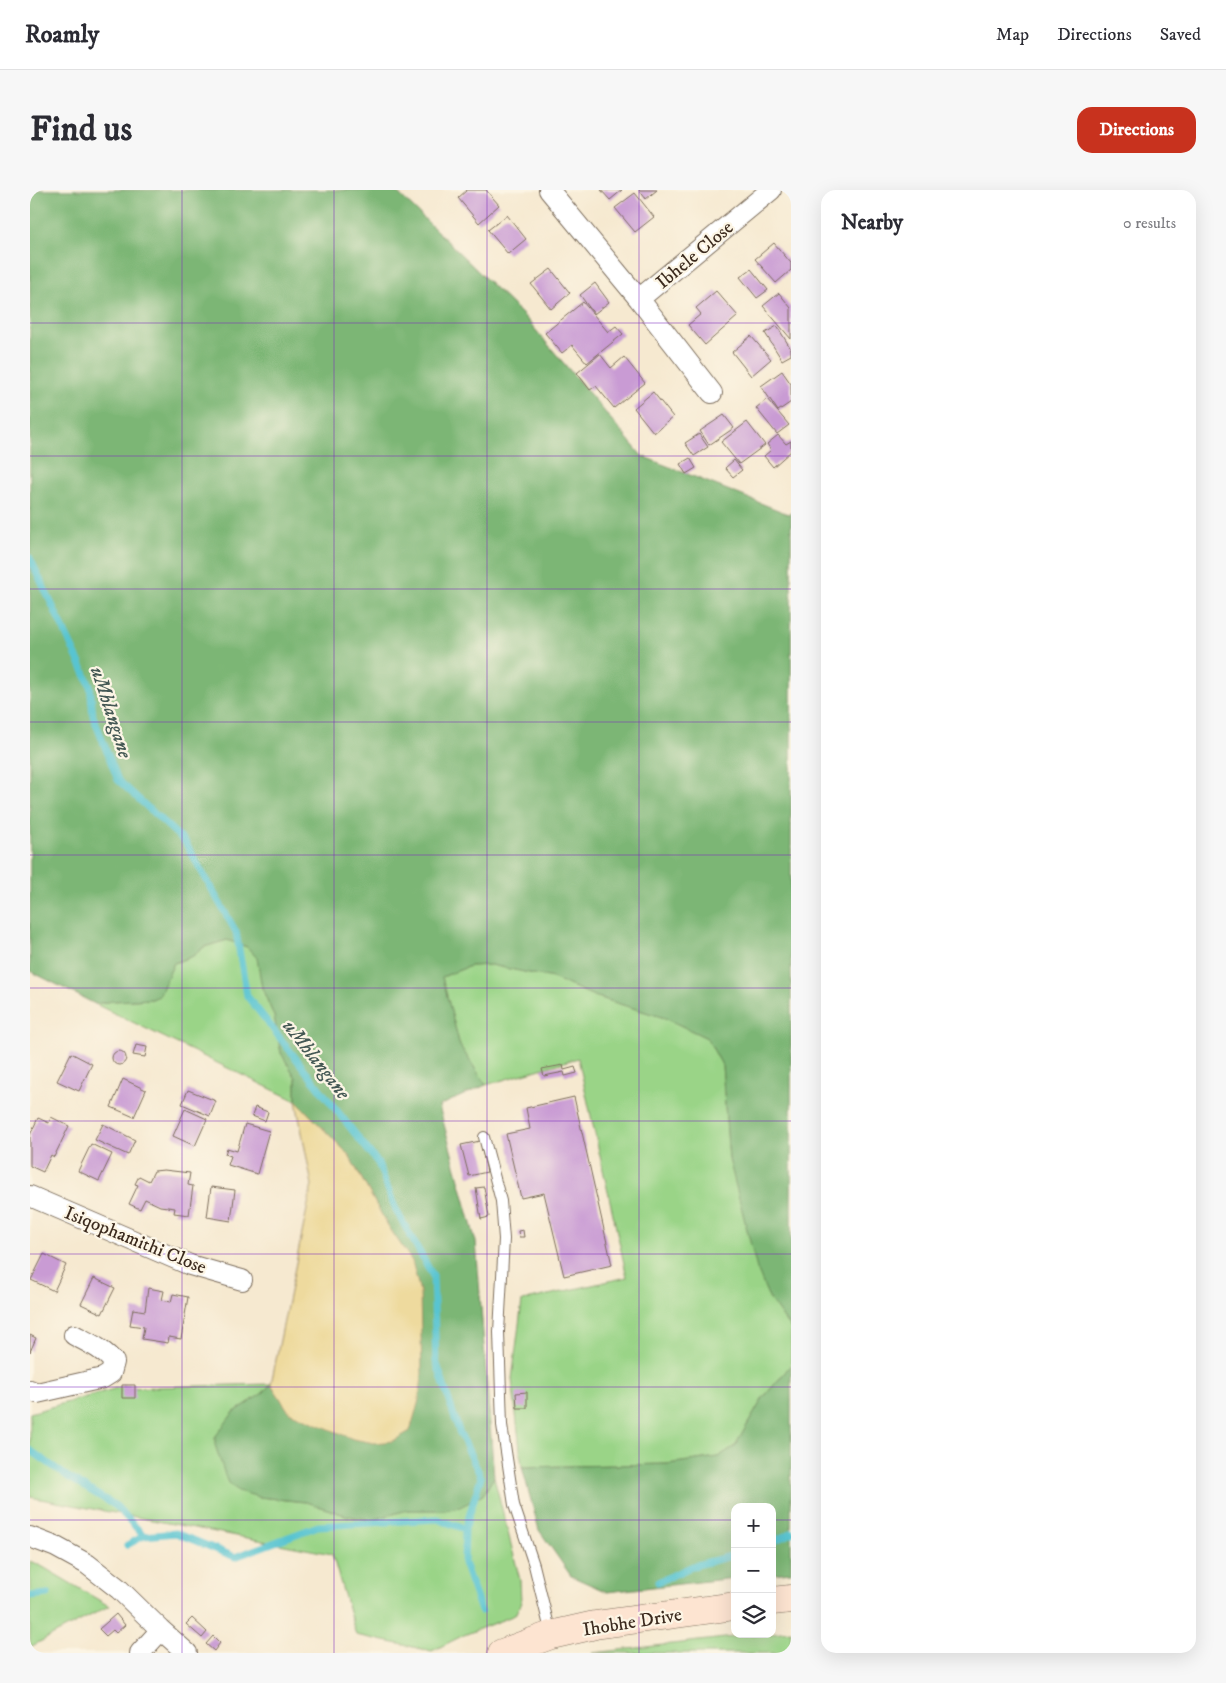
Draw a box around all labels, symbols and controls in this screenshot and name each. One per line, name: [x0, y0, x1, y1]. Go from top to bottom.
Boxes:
text: Roamly: [25, 20, 99, 50]
text: Map: [996, 24, 1029, 46]
text: Directions: [1057, 24, 1132, 46]
text: Saved: [1160, 24, 1201, 46]
button: Directions: [1077, 107, 1196, 153]
text: Find us: [30, 108, 132, 152]
text: Nearby: [841, 210, 903, 236]
text: 0 results: [1123, 213, 1176, 233]
street label: Ibhele Close: [652, 216, 738, 294]
water label: uMhlangane: [84, 664, 137, 762]
water label: uMhlangane: [277, 1015, 356, 1106]
street label: Isiqophamithi Close: [61, 1201, 210, 1280]
map controls: [731, 1503, 776, 1638]
button: +: [731, 1503, 776, 1548]
button: −: [731, 1548, 776, 1593]
button: layers: [731, 1593, 776, 1638]
street label: Ihobhe Drive: [581, 1603, 684, 1642]

